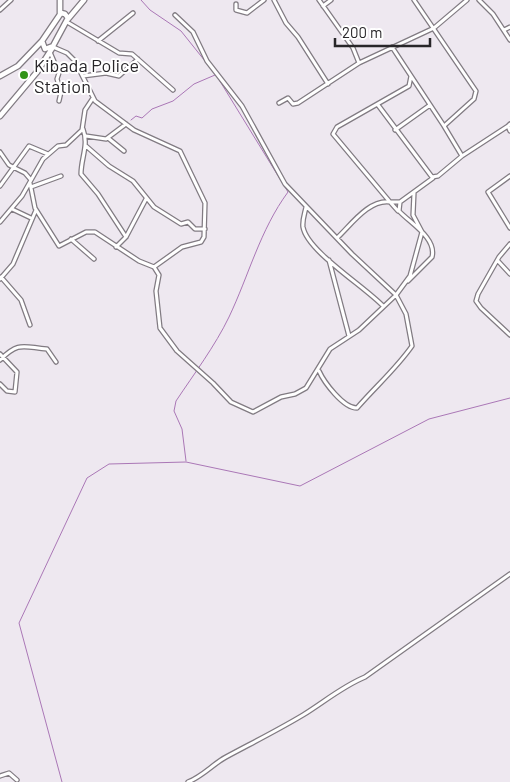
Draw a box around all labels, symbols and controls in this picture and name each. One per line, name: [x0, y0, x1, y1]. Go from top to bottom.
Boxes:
scale bar: [335, 15, 430, 47]
text: 200 m: [342, 23, 382, 41]
place label: Kibada Police Station: [34, 54, 139, 97]
marker: Kibada Police Station: [18, 69, 30, 81]

